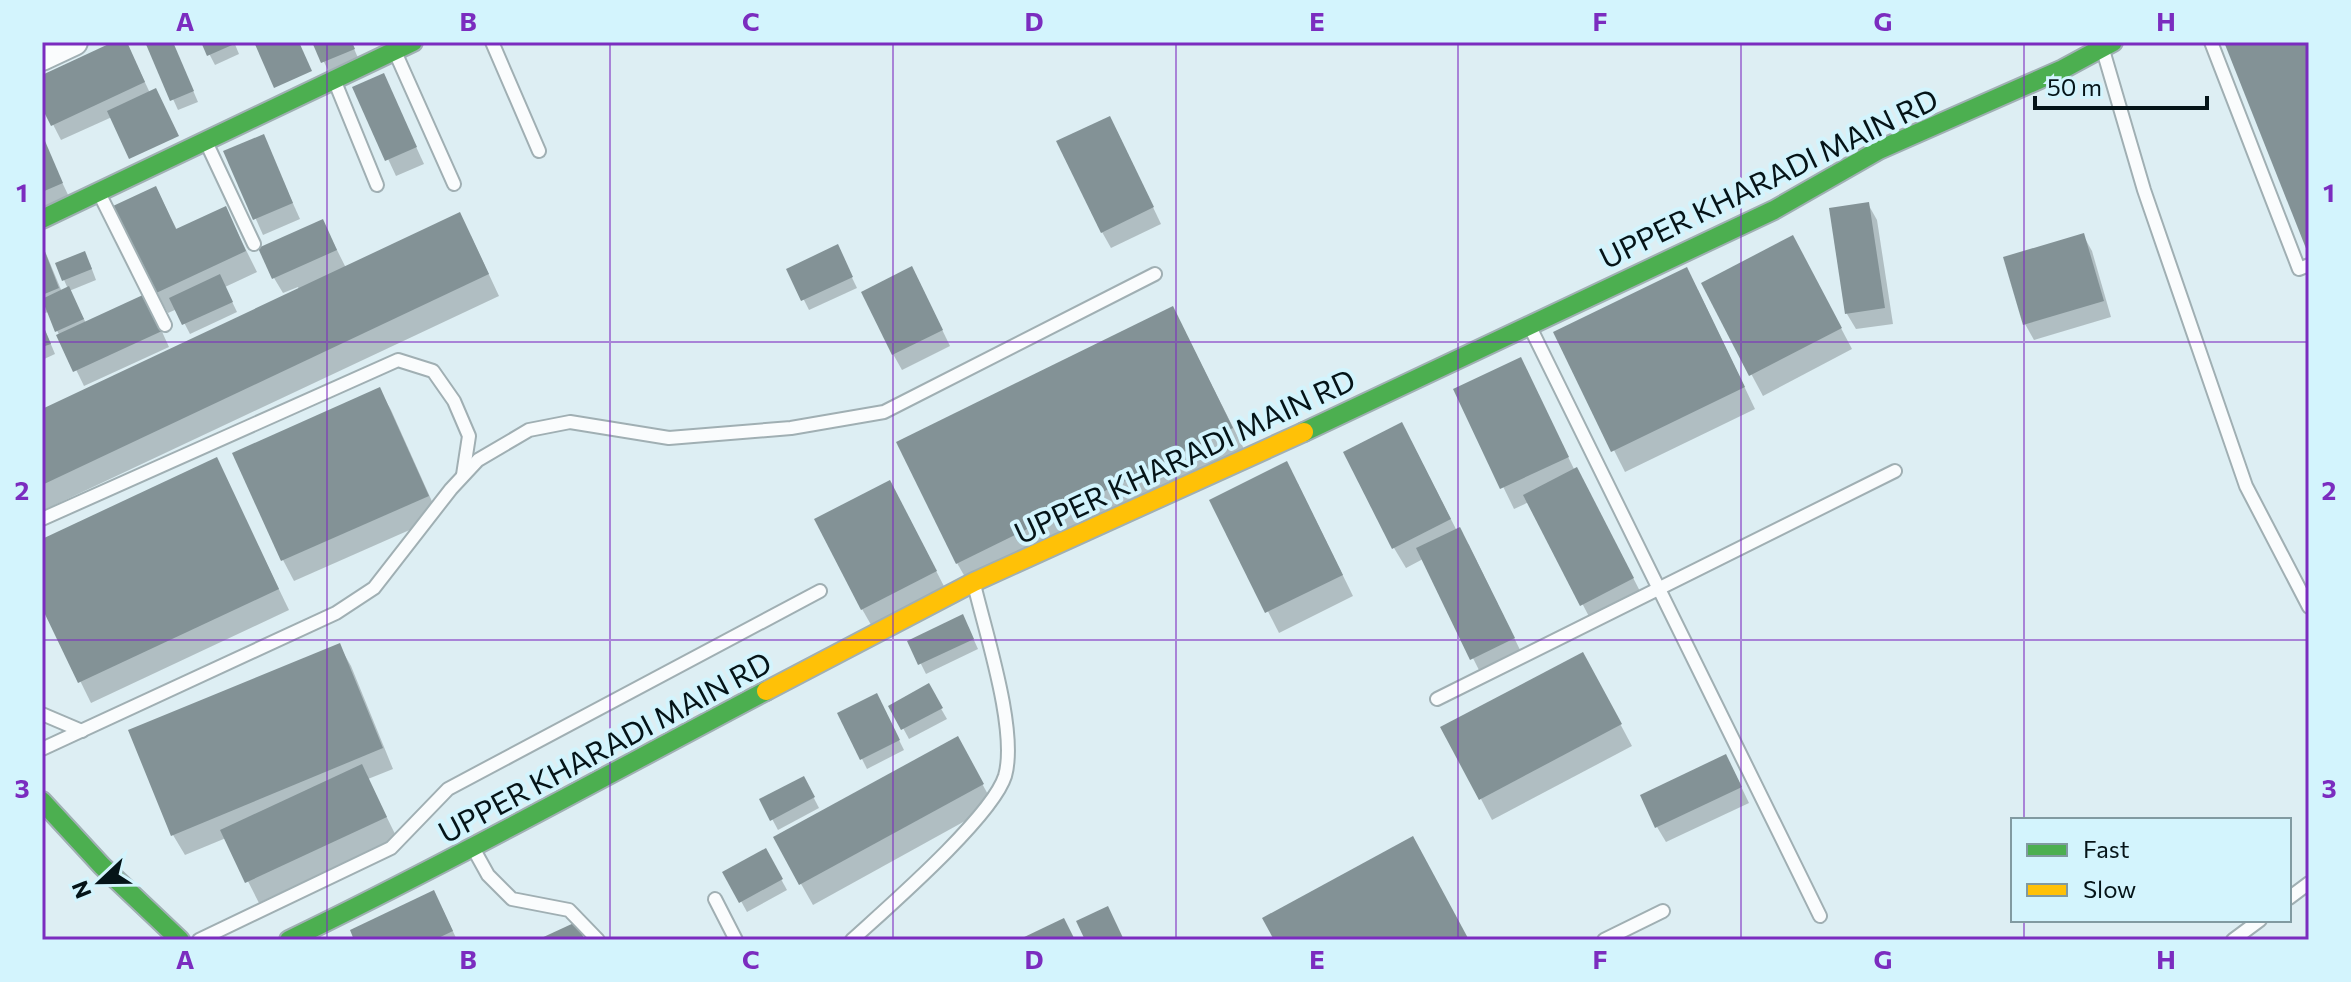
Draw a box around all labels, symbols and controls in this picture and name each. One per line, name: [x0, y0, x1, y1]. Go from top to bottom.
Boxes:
text: A: [176, 5, 195, 36]
text: B: [459, 5, 477, 36]
text: C: [742, 5, 760, 36]
text: D: [1024, 5, 1044, 36]
text: E: [1309, 5, 1325, 36]
text: F: [1592, 5, 1608, 36]
text: G: [1874, 5, 1892, 36]
text: H: [2156, 5, 2176, 36]
scale bar: [2035, 60, 2207, 110]
text: 50 m: [2047, 72, 2102, 101]
street label: UPPER KHARADI MAIN RD: [1593, 79, 1943, 275]
text: 1: [16, 176, 28, 207]
text: 1: [2323, 176, 2335, 207]
street label: UPPER KHARADI MAIN RD: [1008, 360, 1360, 550]
text: 2: [15, 474, 29, 505]
text: 2: [2322, 474, 2336, 505]
street label: UPPER KHARADI MAIN RD: [431, 642, 777, 850]
text: 3: [14, 772, 30, 803]
text: 3: [2321, 772, 2337, 803]
legend: [2011, 818, 2291, 922]
text: Fast: [2083, 834, 2130, 863]
north arrow: [60, 842, 140, 922]
text: Slow: [2083, 874, 2136, 903]
text: N: [65, 877, 97, 902]
text: A: [176, 943, 195, 974]
text: B: [459, 943, 477, 974]
text: C: [742, 943, 760, 974]
text: D: [1024, 943, 1044, 974]
text: E: [1309, 943, 1325, 974]
text: F: [1592, 943, 1608, 974]
text: G: [1874, 943, 1892, 974]
text: H: [2156, 943, 2176, 974]

